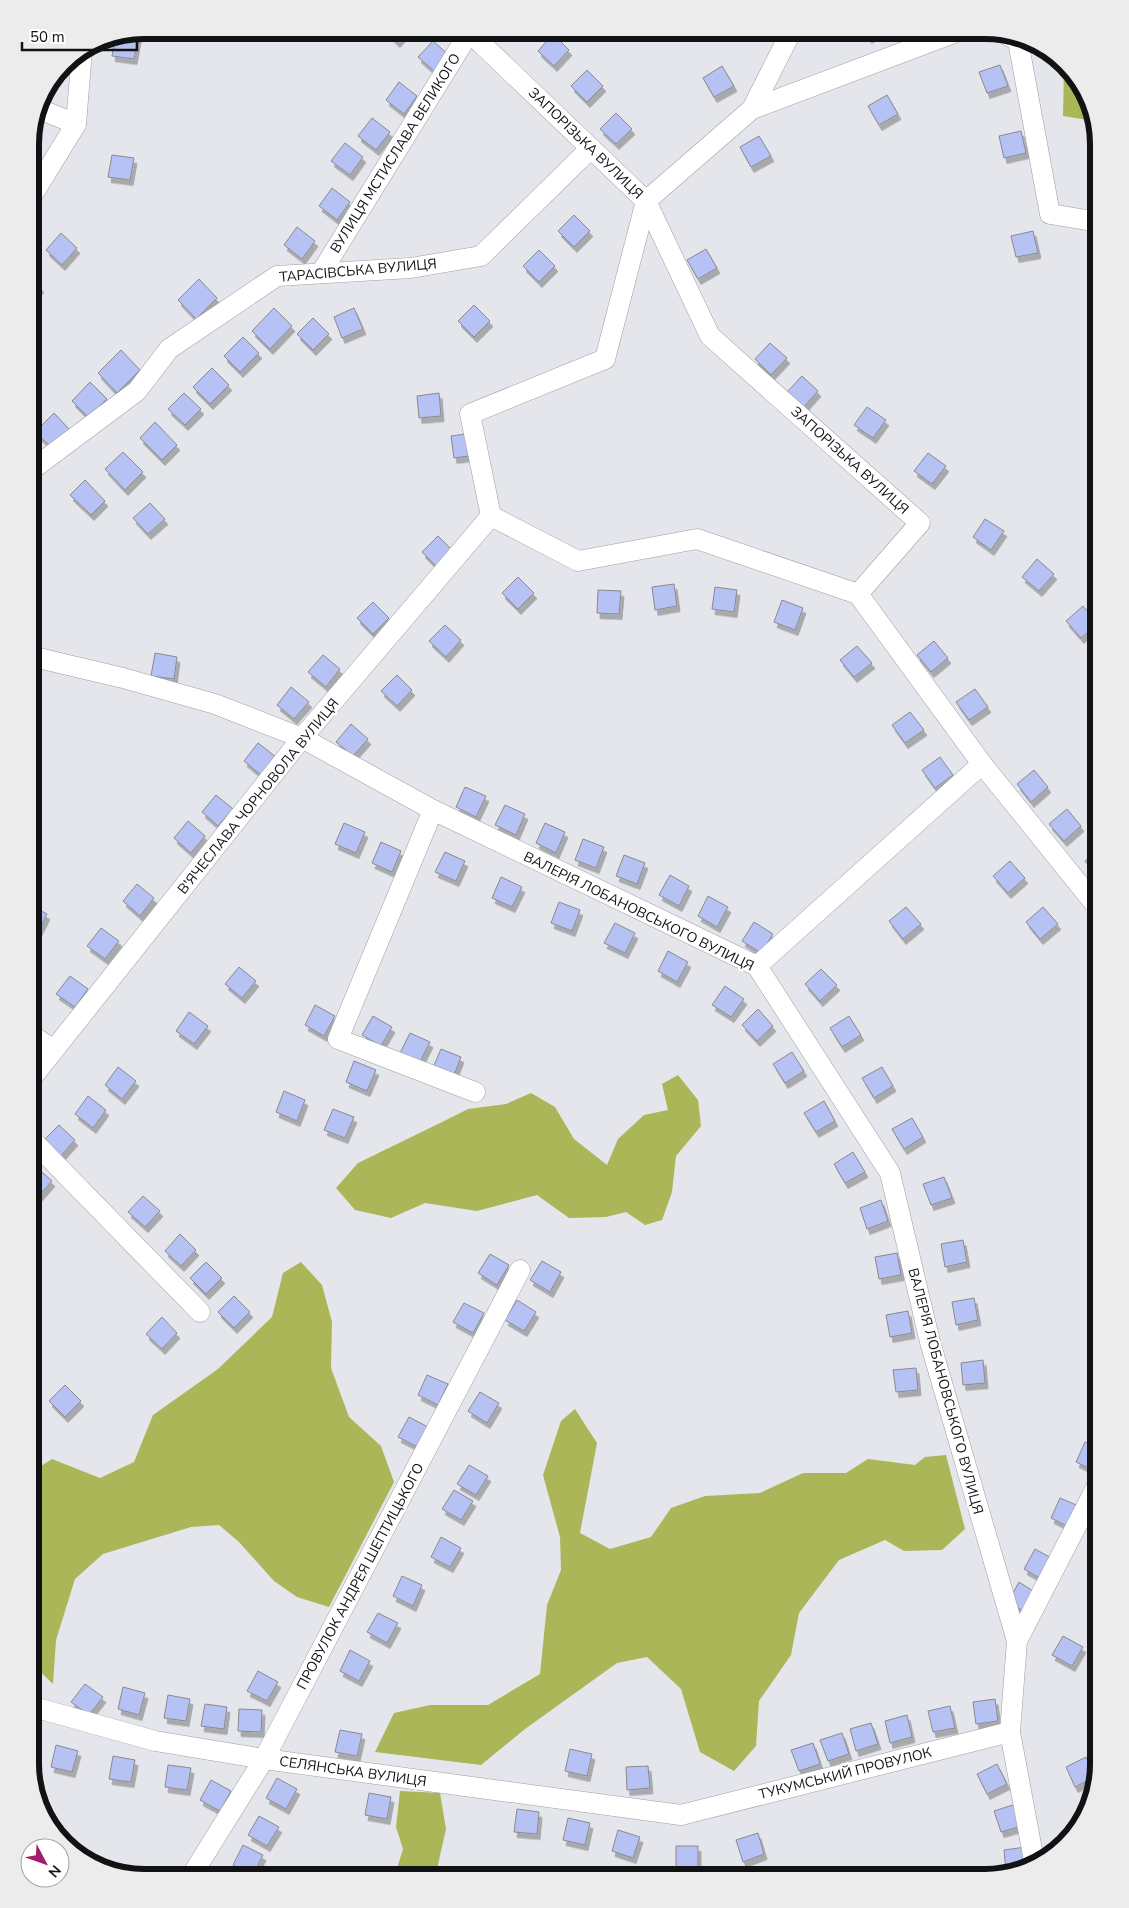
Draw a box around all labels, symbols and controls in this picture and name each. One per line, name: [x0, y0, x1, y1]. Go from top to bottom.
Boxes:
scale bar: [22, 20, 138, 52]
text: 50 m: [30, 27, 65, 47]
street label: ВУЛИЦЯ МСТИСЛАВА ВЕЛИКОГО: [326, 50, 465, 257]
street label: ЗАПОРІЗЬКА ВУЛИЦЯ: [524, 83, 647, 203]
street label: ТАРАСІВСЬКА ВУЛИЦЯ: [278, 254, 438, 287]
street label: ЗАПОРІЗЬКА ВУЛИЦЯ: [787, 402, 913, 519]
street label: В'ЯЧЕСЛАВА ЧОРНОВОЛА ВУЛИЦЯ: [173, 694, 343, 898]
street label: ВАЛЕРІЯ ЛОБАНОВСЬКОГО ВУЛИЦЯ: [520, 847, 757, 976]
street label: ВАЛЕРІЯ ЛОБАНОВСЬКОГО ВУЛИЦЯ: [903, 1266, 988, 1516]
street label: ПРОВУЛОК АНДРЕЯ ШЕПТИЦЬКОГО: [292, 1460, 428, 1693]
street label: ТУКУМСЬКИЙ ПРОВУЛОК: [757, 1743, 934, 1804]
street label: СЕЛЯНСЬКА ВУЛИЦЯ: [278, 1752, 428, 1791]
north arrow: [20, 1838, 70, 1888]
text: N: [44, 1861, 65, 1881]

